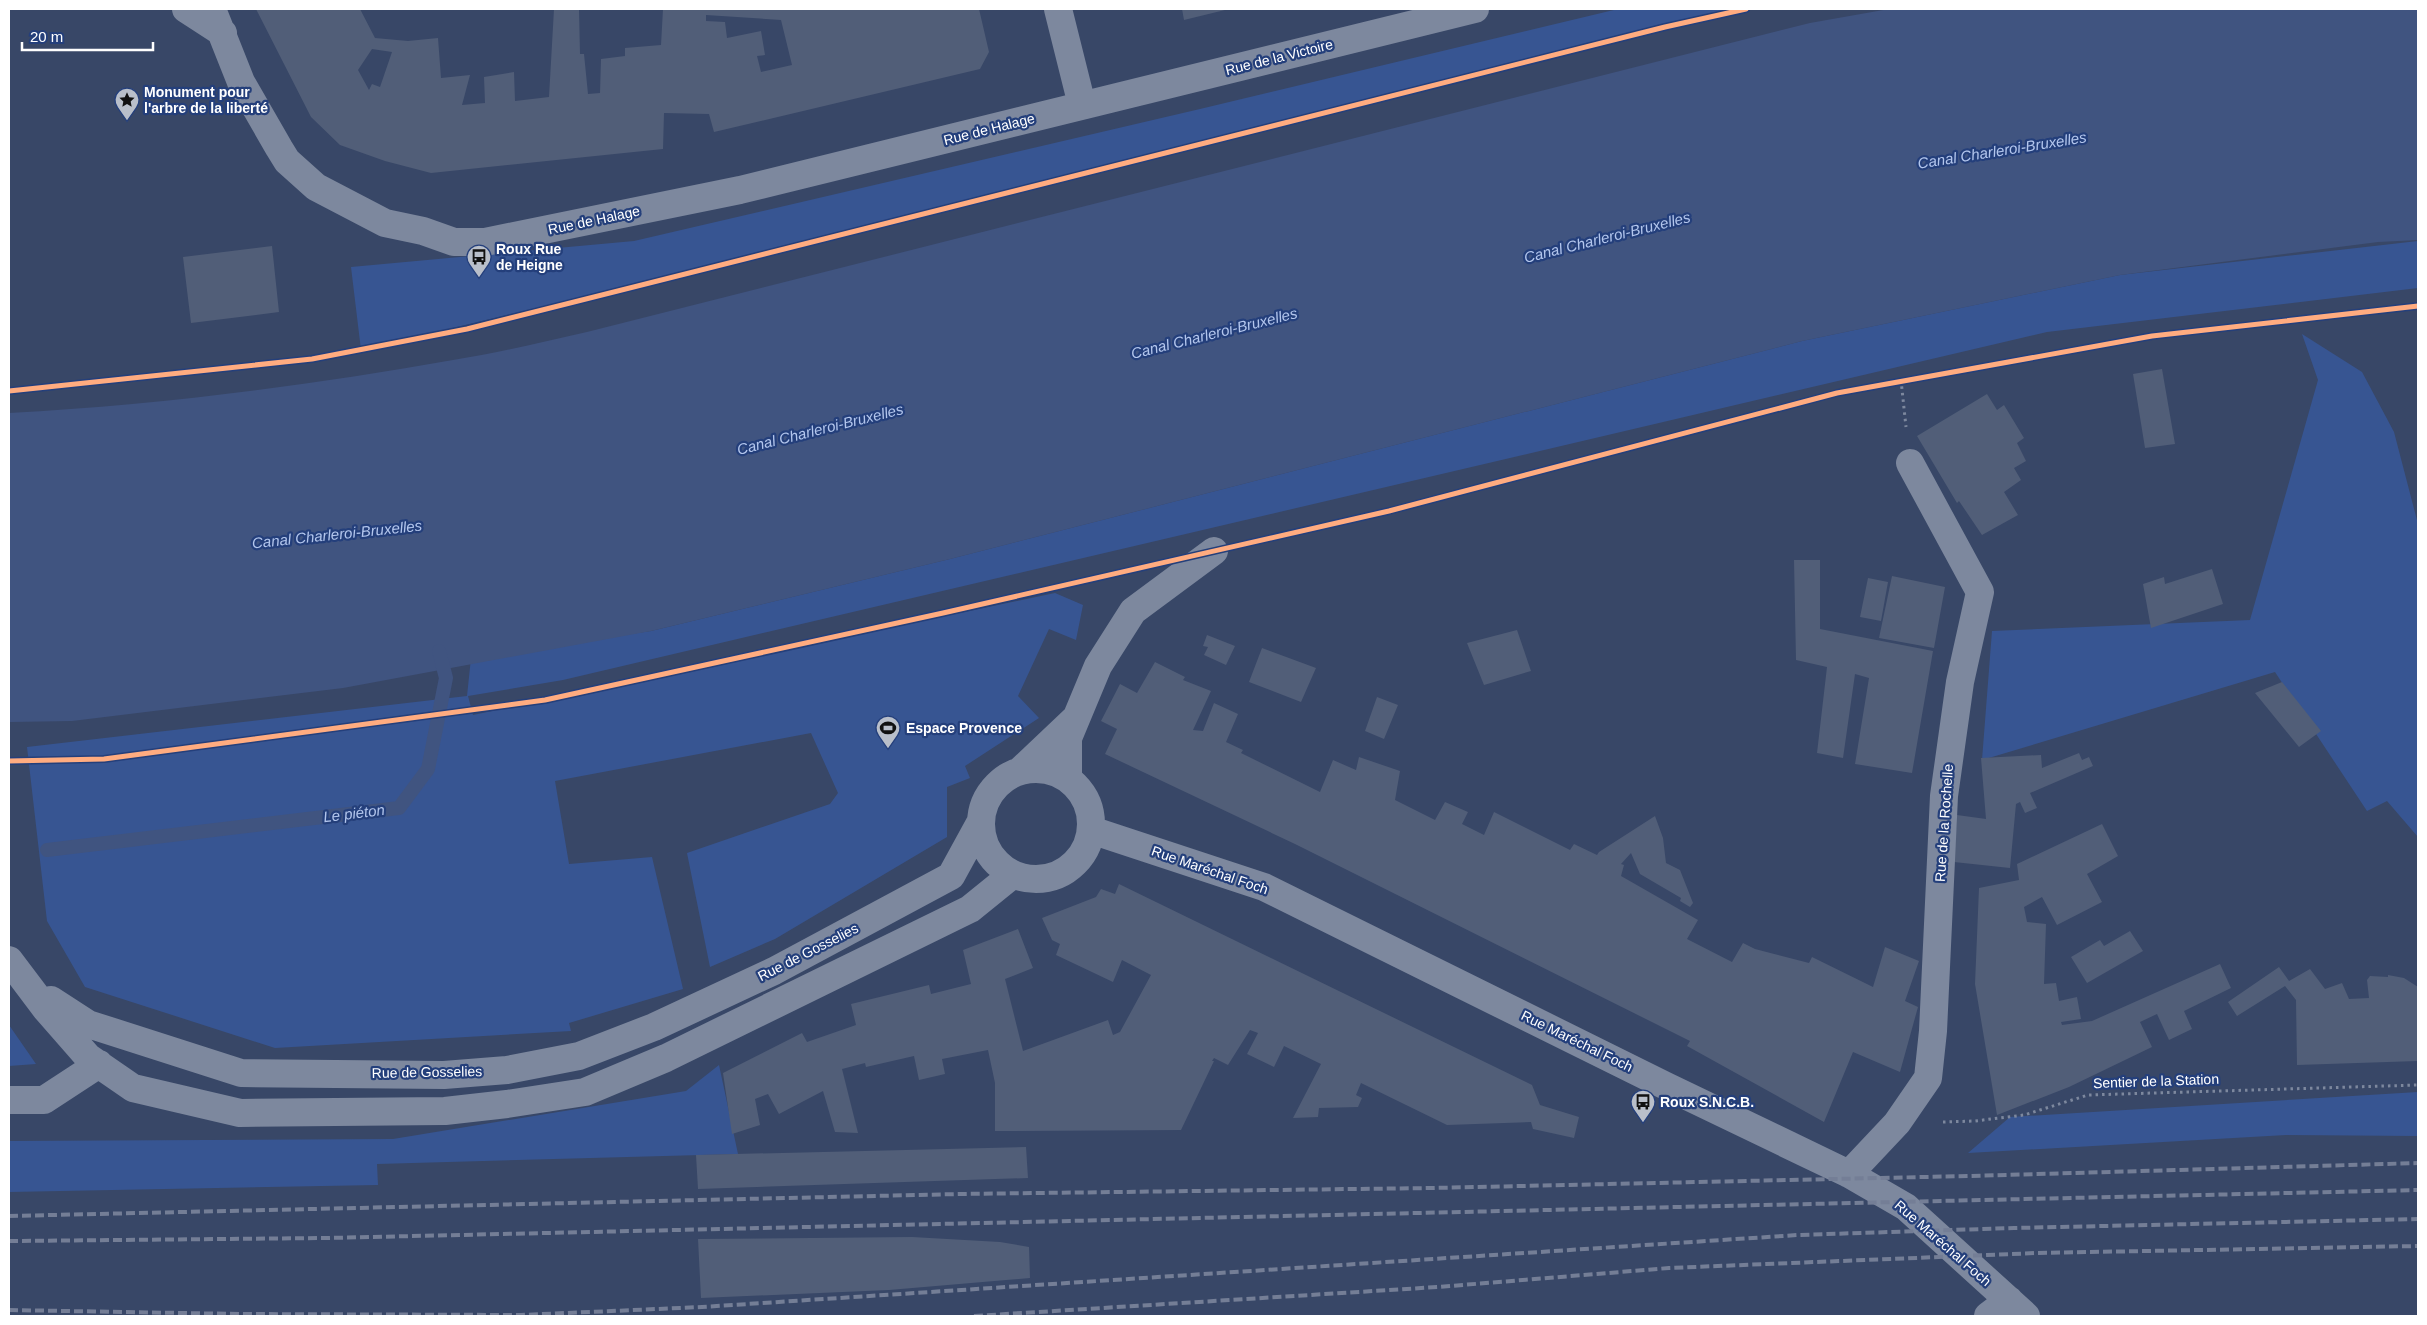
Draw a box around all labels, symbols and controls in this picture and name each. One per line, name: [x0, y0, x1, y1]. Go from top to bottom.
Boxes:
scale bar: [22, 20, 154, 52]
text: 20 m: [30, 28, 63, 45]
street label: Rue de la Victoire: [1224, 36, 1335, 78]
place label: Monument pour l'arbre de la liberté: [144, 84, 268, 116]
place icon: Monument pour l'arbre de la liberté: [114, 87, 140, 121]
street label: Rue de Halage: [942, 110, 1036, 148]
water label: Canal Charleroi-Bruxelles: [1916, 128, 2088, 172]
street label: Rue de Halage: [547, 202, 642, 238]
water label: Canal Charleroi-Bruxelles: [1522, 208, 1692, 266]
place label: Roux Rue de Heigne: [496, 241, 563, 273]
bus stop icon: Roux Rue de Heigne: [466, 244, 492, 278]
water label: Canal Charleroi-Bruxelles: [1129, 304, 1299, 362]
water label: Canal Charleroi-Bruxelles: [735, 400, 905, 458]
water label: Canal Charleroi-Bruxelles: [251, 517, 423, 551]
sports icon: Espace Provence: [875, 715, 901, 749]
place label: Espace Provence: [906, 720, 1022, 736]
street label: Rue de la Rochelle: [1932, 763, 1956, 883]
water label: Le piéton: [322, 801, 386, 825]
street label: Rue Maréchal Foch: [1150, 843, 1270, 897]
street label: Rue de Gosselies: [755, 920, 861, 984]
street label: Rue Maréchal Foch: [1519, 1007, 1635, 1075]
street label: Rue de Gosselies: [372, 1063, 482, 1081]
street label: Sentier de la Station: [2093, 1071, 2219, 1091]
bus stop icon: Roux S.N.C.B.: [1630, 1089, 1656, 1123]
place label: Roux S.N.C.B.: [1660, 1094, 1754, 1110]
street label: Rue Maréchal Foch: [1892, 1197, 1994, 1289]

